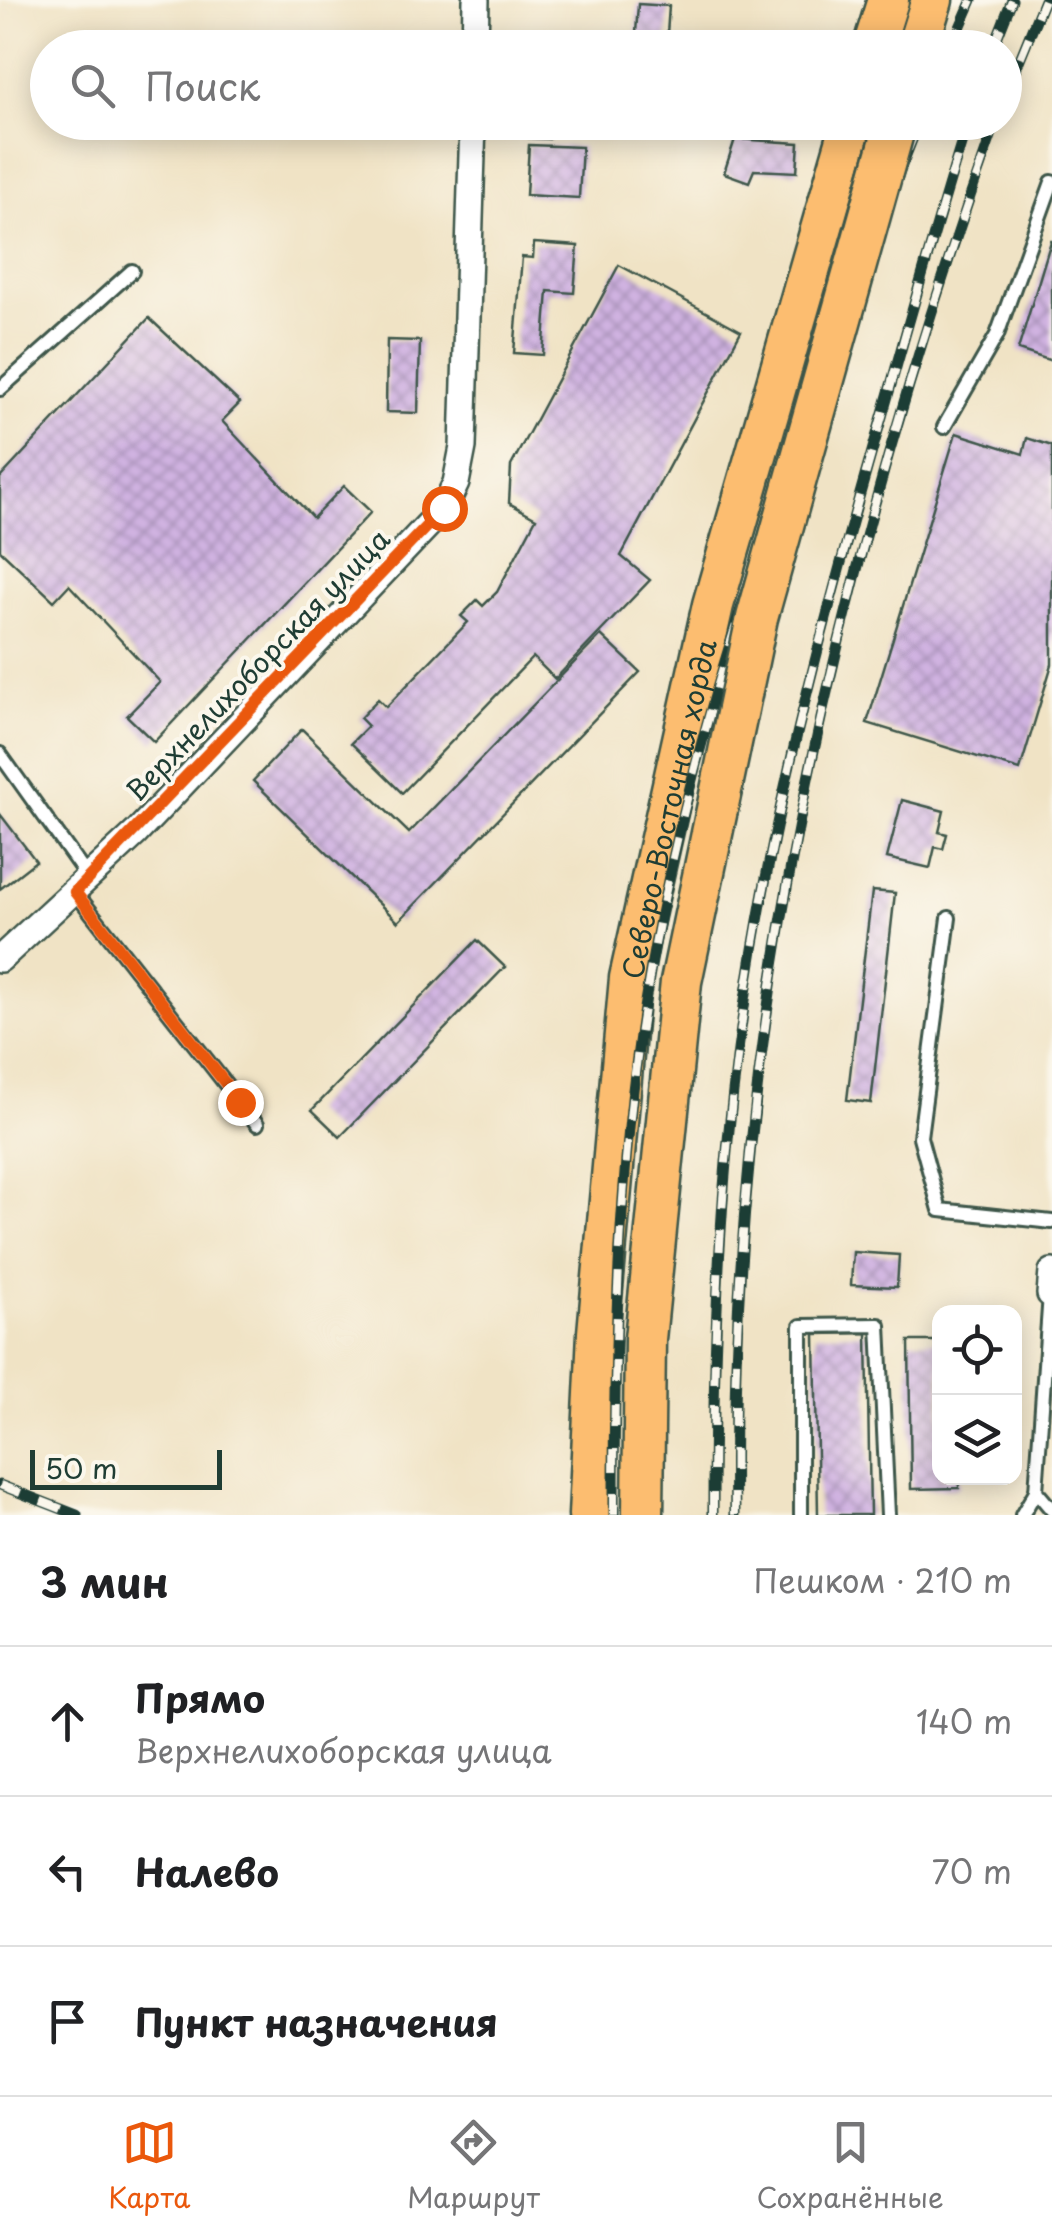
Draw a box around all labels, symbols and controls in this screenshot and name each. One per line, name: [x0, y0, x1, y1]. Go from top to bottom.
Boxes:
search box: [30, 30, 1022, 140]
text: Поиск: [145, 57, 260, 114]
icon: search: [65, 58, 120, 113]
route start: [422, 486, 468, 532]
street label: Верхнелихоборская улица: [115, 518, 399, 810]
street label: Северо-Восточная хорда: [609, 634, 726, 983]
route end: [218, 1080, 264, 1126]
map controls: [932, 1305, 1022, 1485]
button: locate: [932, 1305, 1022, 1395]
button: layers: [932, 1395, 1022, 1485]
scale bar: [30, 1445, 222, 1490]
text: 50 m: [45, 1446, 118, 1489]
text: 3 мин: [40, 1549, 169, 1612]
text: Пешком · 210 m: [754, 1556, 1012, 1604]
text: Прямо: [135, 1669, 265, 1726]
icon: ahead: [40, 1694, 95, 1749]
text: 140 m: [916, 1697, 1012, 1745]
text: Верхнелихоборская улица: [135, 1726, 552, 1774]
text: Налево: [135, 1843, 279, 1900]
icon: left: [40, 1844, 95, 1899]
text: 70 m: [932, 1847, 1012, 1895]
text: Пункт назначения: [135, 1993, 498, 2050]
icon: arrive: [40, 1994, 95, 2049]
tab: Карта: [108, 2115, 191, 2218]
tab: Маршрут: [407, 2115, 540, 2218]
tab: Сохранённые: [756, 2115, 944, 2218]

